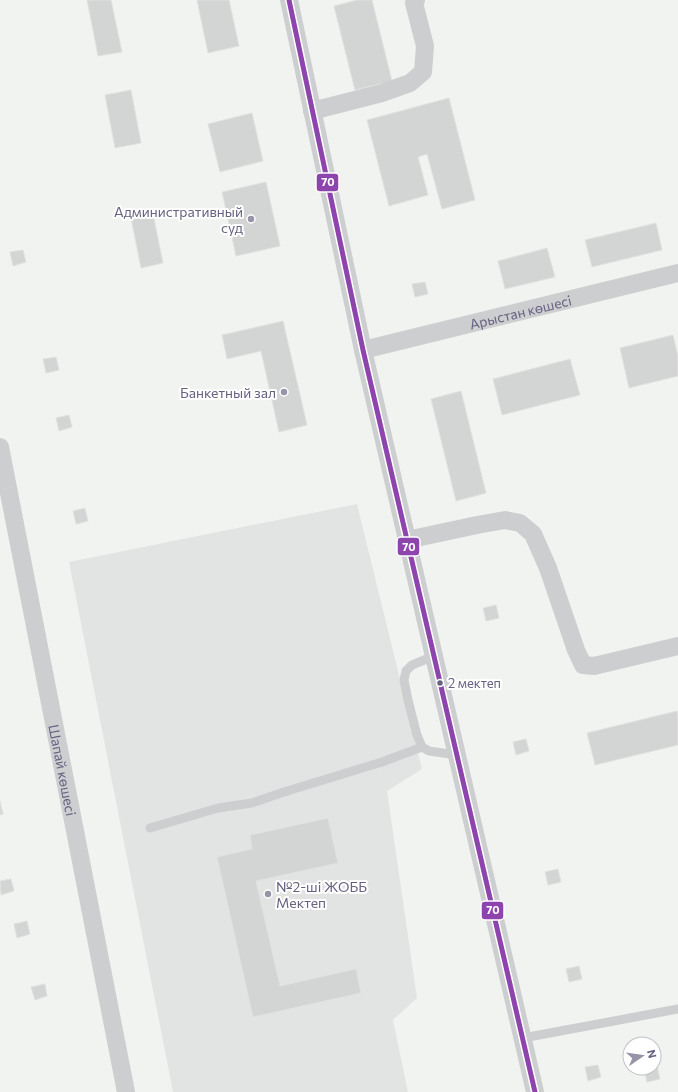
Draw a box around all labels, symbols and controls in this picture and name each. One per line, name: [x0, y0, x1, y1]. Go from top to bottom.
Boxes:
line badge: 70: [316, 173, 339, 192]
text: 70: [321, 175, 335, 188]
place label: Административный суд: [114, 203, 243, 236]
marker: Административный суд: [246, 214, 256, 224]
street label: Арыстан көшесі: [468, 291, 573, 332]
place label: Банкетный зал: [180, 384, 276, 401]
marker: Банкетный зал: [279, 387, 289, 397]
line badge: 70: [397, 537, 420, 556]
text: 70: [402, 540, 416, 553]
place label: 2 мектеп: [448, 675, 501, 691]
marker: 2 мектеп: [435, 678, 445, 688]
street label: Шапай көшесі: [46, 723, 80, 817]
place label: №2-ші ЖОББ Мектеп: [276, 878, 367, 911]
marker: №2-ші ЖОББ Мектеп: [263, 889, 273, 899]
line badge: 70: [481, 901, 504, 920]
text: 70: [486, 903, 500, 916]
north arrow: [622, 1036, 662, 1076]
text: N: [645, 1048, 659, 1059]

